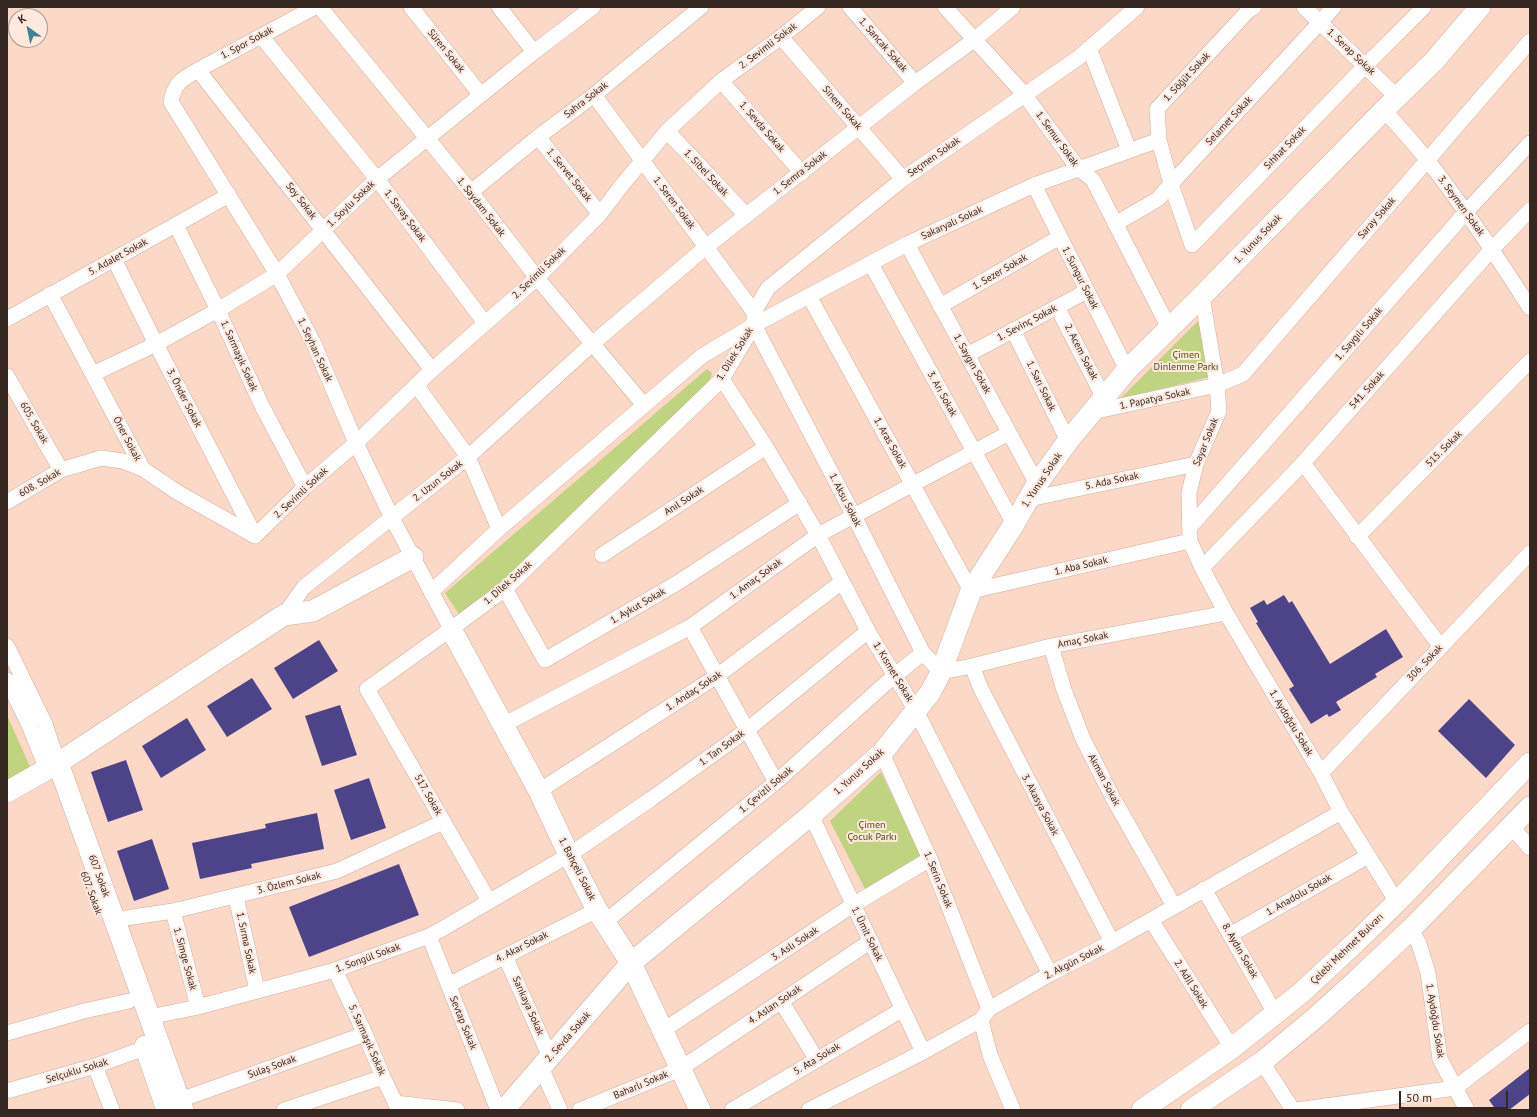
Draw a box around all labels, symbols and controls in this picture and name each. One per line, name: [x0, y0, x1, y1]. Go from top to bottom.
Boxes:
north arrow: [8, 8, 48, 48]
text: K: [15, 11, 29, 27]
street label: 1. Sancak Sokak: [856, 15, 910, 75]
street label: 2. Sevimli Sokak: [737, 20, 799, 72]
street label: 1. Spor Sokak: [219, 24, 275, 62]
street label: 1. Serap Sokak: [1324, 26, 1378, 78]
street label: Süren Sokak: [425, 27, 467, 75]
street label: 1. Söğüt Sokak: [1161, 50, 1213, 104]
street label: Sahra Sokak: [562, 79, 610, 121]
street label: Sinem Sokak: [820, 83, 864, 133]
street label: Selamet Sokak: [1203, 94, 1255, 148]
street label: 1. Sevda Sokak: [737, 99, 787, 155]
street label: 1. Semur Sokak: [1033, 109, 1081, 169]
street label: Sıhhat Sokak: [1262, 124, 1308, 172]
street label: Seçmen Sokak: [905, 134, 963, 180]
street label: 1. Servet Sokak: [544, 146, 594, 204]
street label: 1. Sibel Sokak: [681, 147, 731, 199]
street label: 1. Semra Sokak: [771, 148, 829, 198]
street label: 3. Seymen Sokak: [1435, 173, 1487, 239]
street label: 1. Seren Sokak: [650, 174, 698, 232]
street label: 1. Saydam Sokak: [454, 175, 508, 239]
street label: 1. Soylu Sokak: [325, 178, 377, 230]
street label: Soy Sokak: [283, 180, 319, 222]
street label: 1. Savaş Sokak: [381, 187, 429, 245]
street label: Saray Sokak: [1356, 195, 1398, 241]
street label: Sakaryalı Sokak: [919, 204, 985, 242]
street label: 1. Yunus Sokak: [1232, 212, 1284, 266]
street label: 5. Adalet Sokak: [86, 236, 150, 278]
street label: 2. Sevimli Sokak: [510, 245, 568, 301]
street label: 1. Sungur Sokak: [1059, 245, 1101, 311]
street label: 1. Sezer Sokak: [970, 252, 1030, 292]
street label: 1. Sevinç Sokak: [995, 302, 1059, 344]
street label: 1. Saygılı Sokak: [1333, 305, 1385, 363]
street label: 1. Seyhan Sokak: [295, 316, 335, 384]
street label: 1. Sarmaşık Sokak: [218, 319, 260, 393]
street label: 2. Acem Sokak: [1062, 322, 1100, 382]
street label: 1. Dilek Sokak: [714, 325, 756, 383]
street label: 1. Saygın Sokak: [951, 332, 993, 396]
park label: Çimen Dinlenme Parkı: [1153, 349, 1219, 372]
street label: 1. Sarı Sokak: [1024, 359, 1058, 413]
street label: 3. Önder Sokak: [164, 367, 204, 429]
street label: 3. Arı Sokak: [925, 369, 959, 419]
street label: 541. Sokak: [1347, 369, 1387, 411]
street label: 1. Papatya Sokak: [1119, 386, 1191, 412]
street label: 605. Sokak: [17, 400, 51, 446]
street label: Öner Sokak: [110, 415, 144, 463]
street label: 1. Aras Sokak: [871, 415, 909, 471]
street label: Sayar Sokak: [1191, 416, 1221, 468]
street label: 515. Sokak: [1423, 428, 1465, 470]
street label: 1. Yunus Sokak: [1019, 450, 1065, 510]
street label: 2. Uzun Sokak: [411, 458, 465, 504]
street label: 2. Sevimli Sokak: [271, 465, 331, 521]
street label: 608. Sokak: [17, 466, 63, 500]
street label: 5. Ada Sokak: [1084, 469, 1140, 493]
street label: 1. Aksu Sokak: [826, 471, 864, 529]
street label: Anıl Sokak: [662, 484, 706, 518]
street label: 1. Aba Sokak: [1053, 554, 1109, 578]
street label: 1. Amaç Sokak: [728, 556, 784, 602]
street label: 1. Dilek Sokak: [481, 559, 535, 607]
street label: 1. Aykut Sokak: [608, 585, 668, 627]
street label: Amaç Sokak: [1057, 629, 1109, 651]
street label: 1. Kısmet Sokak: [870, 640, 916, 704]
street label: 306. Sokak: [1405, 642, 1445, 684]
street label: 1. Andaç Sokak: [664, 668, 724, 714]
street label: 1. Aydoğdu Sokak: [1266, 688, 1316, 758]
street label: 1. Tan Sokak: [697, 728, 747, 768]
street label: 1. Yunus Sokak: [831, 746, 887, 798]
street label: Akman Sokak: [1085, 752, 1123, 808]
street label: 1. Çevizli Sokak: [737, 764, 795, 816]
street label: 517. Sokak: [411, 772, 445, 818]
street label: 3. Akasya Sokak: [1019, 772, 1061, 838]
park label: Çimen Çocuk Parkı: [847, 819, 897, 842]
street label: 1. Bahçeli Sokak: [556, 835, 598, 903]
street label: 1. Serin Sokak: [921, 850, 955, 910]
street label: 607 Sokak: [86, 853, 112, 899]
street label: 3. Özlem Sokak: [256, 869, 322, 897]
street label: 607. Sokak: [78, 870, 104, 916]
street label: 1. Anadolu Sokak: [1264, 871, 1334, 919]
street label: 1. Ümit Sokak: [849, 905, 885, 963]
street label: 1. Sırma Sokak: [234, 911, 258, 975]
street label: Çelebi Mehmet Bulvarı: [1308, 911, 1386, 987]
street label: 8. Aydın Sokak: [1219, 921, 1261, 981]
street label: 3. Aslı Sokak: [769, 924, 821, 964]
street label: 1. Simge Sokak: [171, 926, 199, 992]
street label: 4. Akar Sokak: [494, 929, 550, 965]
street label: 1. Songül Sokak: [334, 941, 402, 975]
street label: 2. Akgün Sokak: [1042, 942, 1106, 982]
street label: 2. Adil Sokak: [1171, 958, 1211, 1010]
street label: Sarıkaya Sokak: [510, 975, 546, 1037]
street label: 4. Aslan Sokak: [746, 983, 804, 1027]
street label: 1. Aydoğdu Sokak: [1423, 983, 1447, 1059]
street label: Sevtap Sokak: [447, 994, 479, 1052]
street label: 5. Sarmaşık Sokak: [346, 1003, 388, 1077]
street label: 2. Sevda Sokak: [543, 1009, 593, 1065]
street label: 5. Ata Sokak: [792, 1040, 842, 1078]
street label: Sulaş Sokak: [246, 1053, 298, 1081]
street label: Selçuklu Sokak: [45, 1056, 109, 1086]
street label: Baharlı Sokak: [612, 1068, 670, 1102]
scale bar: [1401, 1083, 1510, 1109]
text: 50 m: [1406, 1090, 1432, 1105]

